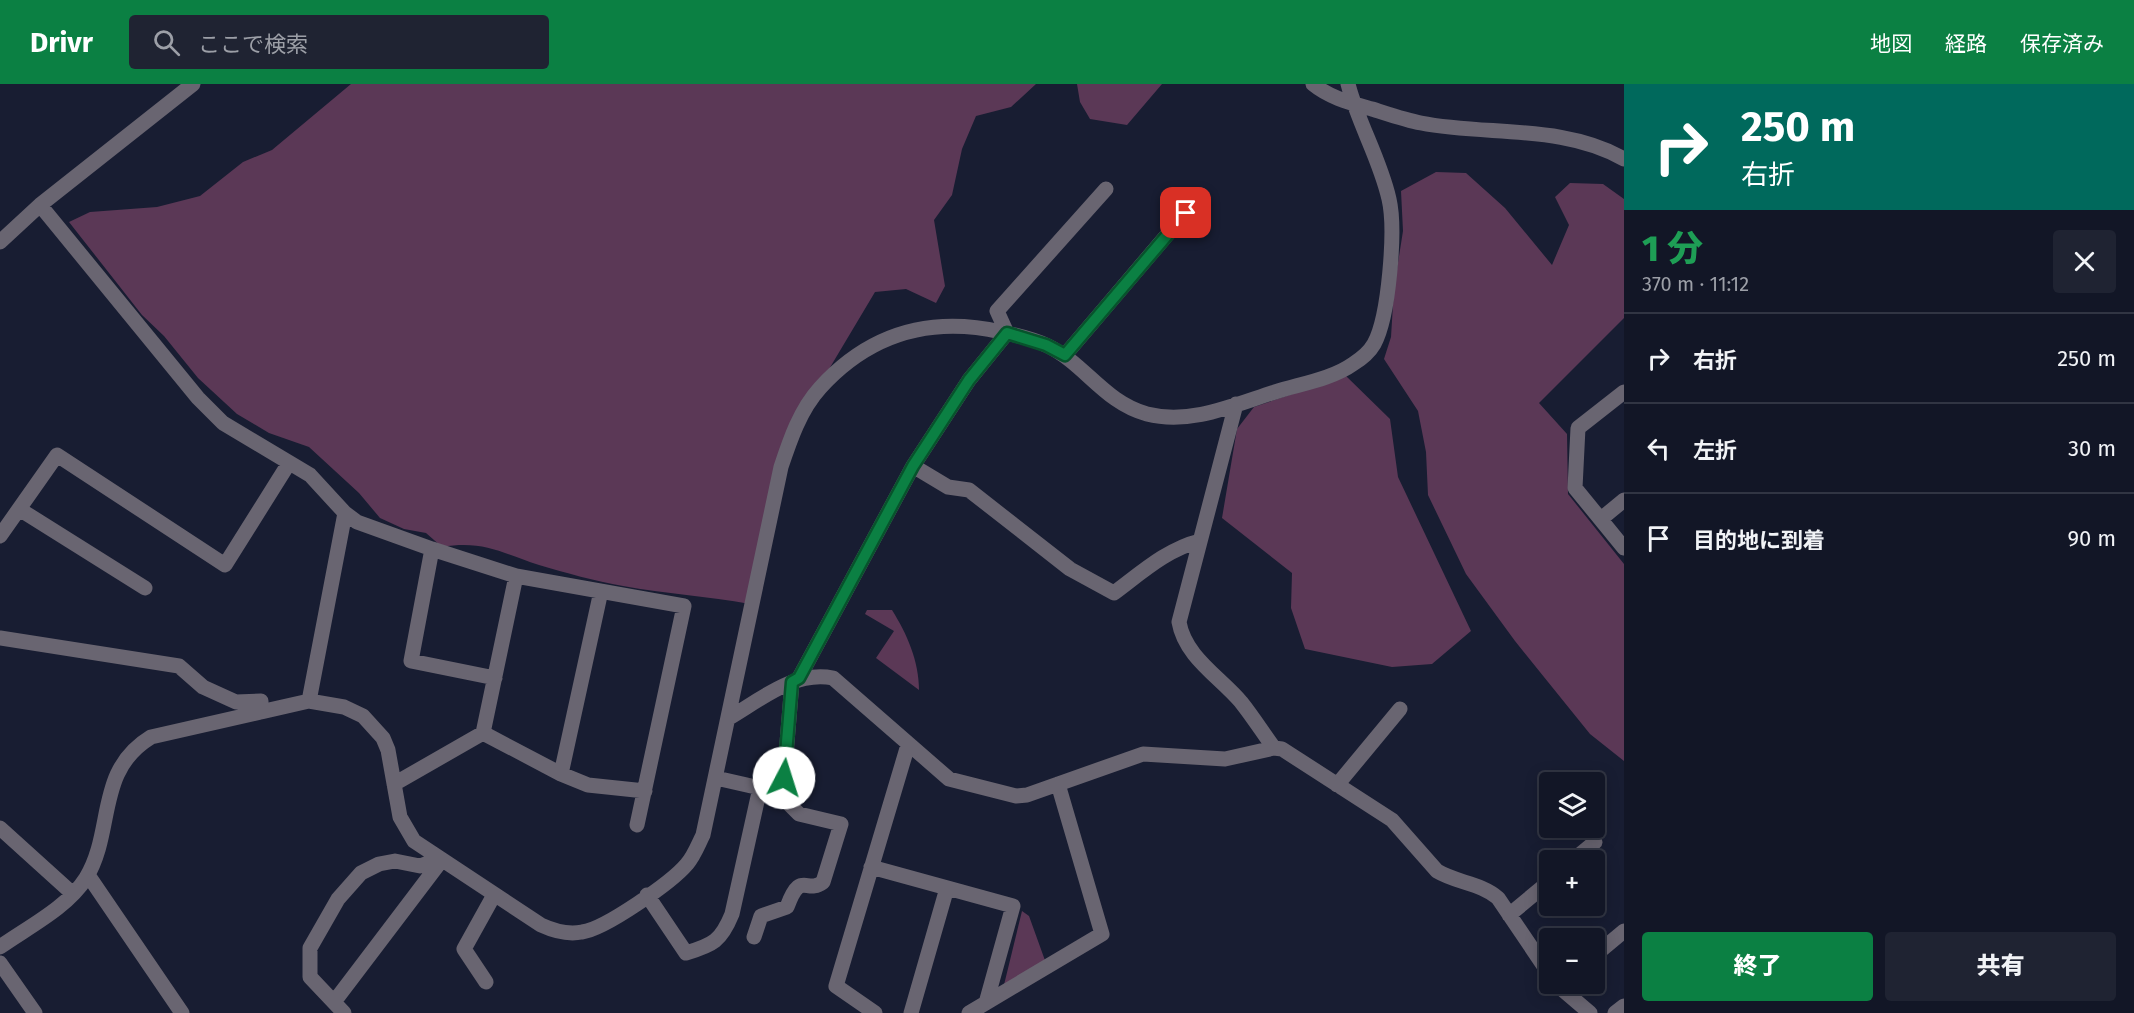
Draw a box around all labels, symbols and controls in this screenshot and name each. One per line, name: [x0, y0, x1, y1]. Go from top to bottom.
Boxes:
search box: [129, 15, 549, 69]
text: Drivr: [30, 26, 93, 59]
icon: search: [150, 26, 183, 59]
text: ここで検索: [198, 31, 308, 58]
text: 地図: [1870, 31, 1912, 57]
text: 経路: [1945, 31, 1987, 57]
text: 保存済み: [2020, 31, 2104, 57]
text: 250 m: [1741, 102, 1855, 152]
icon: right: [1642, 108, 1720, 186]
text: 右折: [1741, 159, 1795, 191]
pin: [1160, 187, 1211, 238]
icon: arrive: [1169, 196, 1202, 229]
text: 1 分: [1642, 227, 1703, 271]
button: close: [2053, 230, 2116, 293]
text: 370 m · 11:12: [1642, 272, 1749, 296]
icon: right: [1642, 342, 1675, 375]
text: 250 m: [2057, 345, 2116, 372]
text: 右折: [1693, 347, 1737, 374]
icon: left: [1642, 432, 1675, 465]
text: 30 m: [2068, 435, 2116, 462]
text: 左折: [1693, 437, 1737, 464]
icon: arrive: [1642, 522, 1675, 555]
text: 90 m: [2067, 525, 2116, 552]
text: 目的地に到着: [1693, 527, 1825, 554]
position arrow: [752, 746, 816, 810]
map controls: [1539, 772, 1605, 994]
button: layers: [1539, 772, 1605, 838]
button: +: [1539, 850, 1605, 916]
button: −: [1539, 928, 1605, 994]
button: 終了: [1642, 932, 1873, 1001]
button: 共有: [1885, 932, 2116, 1001]

